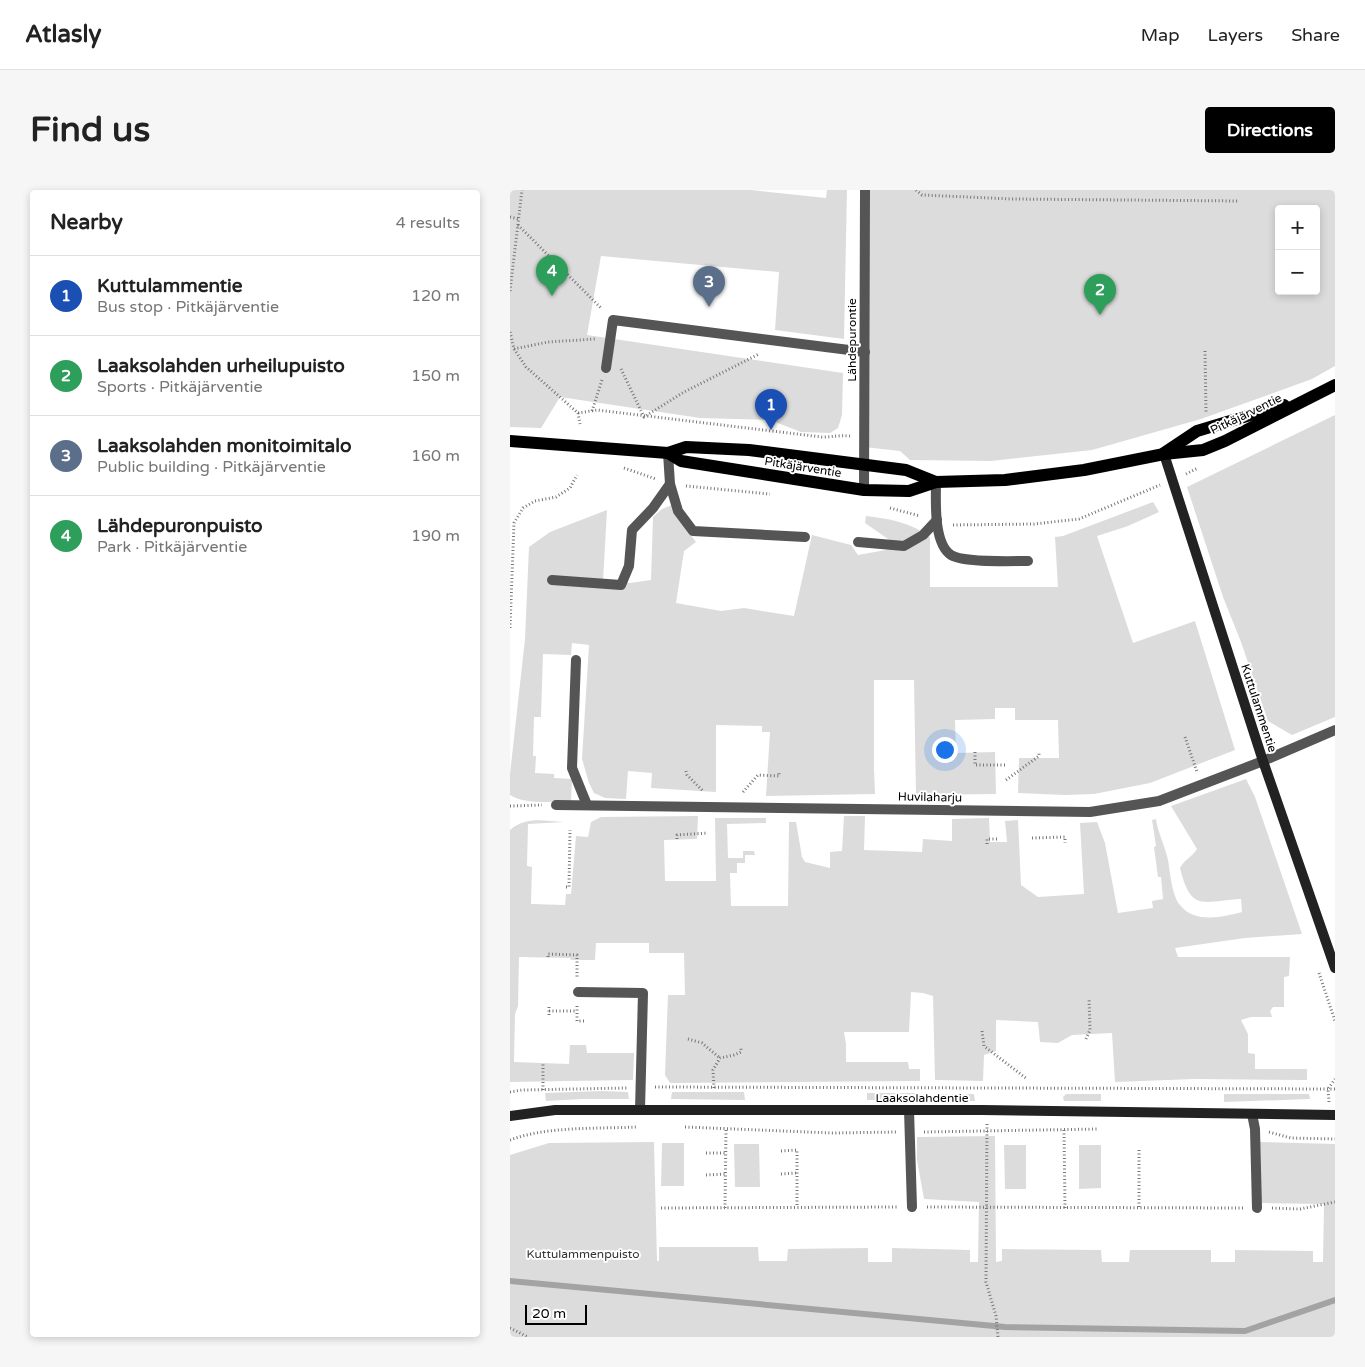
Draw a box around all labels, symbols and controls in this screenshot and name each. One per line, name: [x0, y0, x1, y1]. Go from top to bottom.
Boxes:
text: Atlasly: [25, 20, 101, 49]
text: Map: [1141, 24, 1180, 46]
text: Layers: [1208, 24, 1263, 46]
text: Share: [1291, 24, 1340, 46]
button: Directions: [1205, 107, 1335, 153]
text: Find us: [30, 109, 150, 151]
map controls: [1275, 205, 1320, 295]
button: +: [1275, 205, 1320, 250]
text: Nearby: [50, 210, 123, 235]
text: 4 results: [396, 213, 460, 233]
button: −: [1275, 250, 1320, 295]
pin: 4: [536, 255, 568, 296]
pin: 3: [693, 266, 725, 307]
pin: 2: [1084, 274, 1116, 315]
text: Kuttulammentie: [97, 275, 243, 297]
text: 1: [61, 286, 71, 306]
text: 120 m: [411, 286, 460, 306]
text: Bus stop · Pitkäjärventie: [97, 297, 279, 317]
street label: Lähdepurontie: [845, 298, 859, 382]
text: Laaksolahden urheilupuisto: [97, 355, 345, 377]
text: 2: [61, 366, 71, 386]
text: 150 m: [411, 366, 460, 386]
text: Sports · Pitkäjärventie: [97, 377, 263, 397]
pin: 1: [755, 389, 787, 430]
street label: Pitkäjärventie: [1208, 391, 1284, 437]
text: Laaksolahden monitoimitalo: [97, 435, 352, 457]
text: 3: [61, 446, 71, 466]
text: 160 m: [411, 446, 460, 466]
street label: Pitkäjärventie: [764, 454, 843, 480]
text: Public building · Pitkäjärventie: [97, 457, 326, 477]
text: Lähdepuronpuisto: [97, 515, 263, 537]
text: 4: [61, 526, 71, 546]
text: 190 m: [411, 526, 460, 546]
text: Park · Pitkäjärventie: [97, 537, 247, 557]
street label: Kuttulammentie: [1238, 662, 1280, 754]
your location: [932, 737, 958, 763]
street label: Huvilaharju: [898, 789, 962, 805]
street label: Laaksolahdentie: [876, 1091, 969, 1105]
park label: Kuttulammenpuisto: [526, 1247, 640, 1261]
scale bar: [525, 1302, 588, 1325]
text: 20 m: [532, 1305, 566, 1322]

